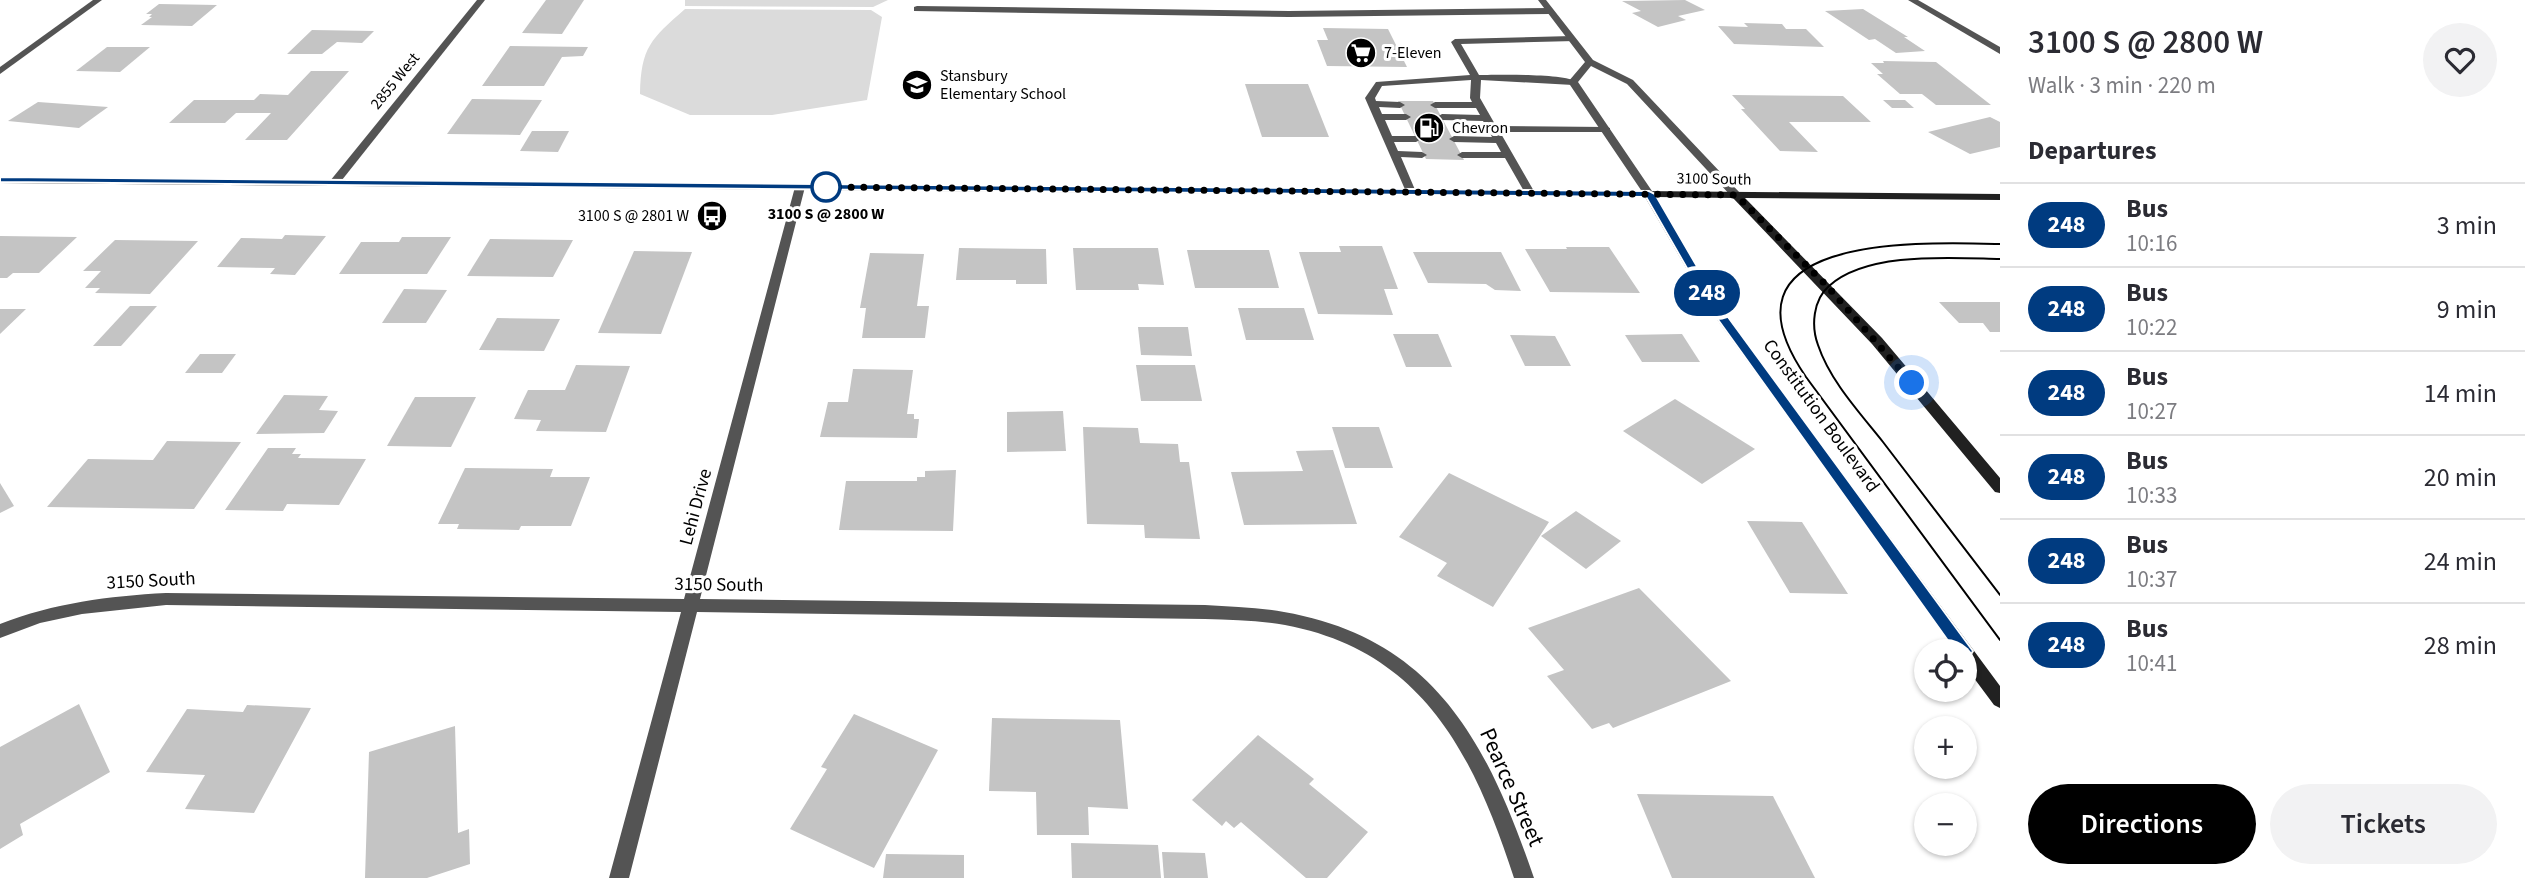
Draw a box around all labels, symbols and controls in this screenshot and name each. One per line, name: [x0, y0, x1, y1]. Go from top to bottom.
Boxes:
text: 3100 S @ 2800 W: [2028, 19, 2263, 66]
button: heart: [2423, 23, 2497, 97]
supermarket icon: 7-Eleven: [1344, 36, 1378, 70]
place label: 7-Eleven: [1384, 42, 1442, 64]
street label: 2855 West: [365, 47, 425, 114]
place label: Stansbury Elementary School: [940, 65, 1066, 105]
school or university icon: Stansbury Elementary School: [900, 68, 934, 102]
text: Walk · 3 min · 220 m: [2028, 69, 2216, 102]
fuel station icon: Chevron: [1412, 111, 1446, 145]
place label: Chevron: [1452, 117, 1508, 139]
text: Departures: [2028, 132, 2156, 169]
street label: 3100 South: [1676, 167, 1752, 191]
marker: 3100 S @ 2800 W: [811, 172, 841, 202]
text: Bus: [2126, 190, 2168, 227]
bus stop icon: 3100 S @ 2801 W: [695, 199, 729, 233]
place label: 3100 S @ 2800 W: [768, 203, 884, 225]
place label: 3100 S @ 2801 W: [578, 205, 689, 227]
text: 248: [2047, 207, 2086, 242]
text: 3 min: [2437, 207, 2497, 244]
text: 10:16: [2126, 227, 2177, 260]
line badge: 248: [1667, 270, 1747, 316]
text: Bus: [2126, 274, 2168, 311]
text: 248: [1688, 275, 1726, 310]
text: 248: [2047, 291, 2086, 326]
text: 9 min: [2437, 291, 2497, 328]
text: 10:22: [2126, 311, 2177, 344]
street label: Constitution Boulevard: [1756, 334, 1886, 498]
text: Bus: [2126, 358, 2168, 395]
your location: [1894, 365, 1929, 400]
text: 248: [2047, 375, 2086, 410]
text: 14 min: [2424, 375, 2497, 412]
text: 10:27: [2126, 395, 2177, 428]
text: Bus: [2126, 442, 2168, 479]
text: 248: [2047, 459, 2086, 494]
text: 20 min: [2424, 459, 2497, 496]
street label: Lehi Drive: [673, 466, 719, 548]
text: 10:33: [2126, 479, 2177, 512]
text: Bus: [2126, 526, 2168, 563]
text: 248: [2047, 543, 2086, 578]
text: 24 min: [2424, 543, 2497, 580]
text: 10:37: [2126, 563, 2177, 596]
street label: 3150 South: [106, 565, 196, 597]
street label: 3150 South: [674, 571, 764, 599]
text: Bus: [2126, 610, 2168, 647]
text: 248: [2047, 627, 2086, 662]
text: 28 min: [2424, 627, 2497, 664]
map controls: [1914, 639, 1977, 856]
button: locate: [1914, 639, 1977, 702]
text: 10:41: [2126, 647, 2177, 680]
button: +: [1914, 716, 1977, 779]
street label: Pearce Street: [1471, 722, 1553, 852]
button: Directions: [2028, 784, 2256, 864]
button: Tickets: [2270, 784, 2497, 864]
button: −: [1914, 793, 1977, 856]

